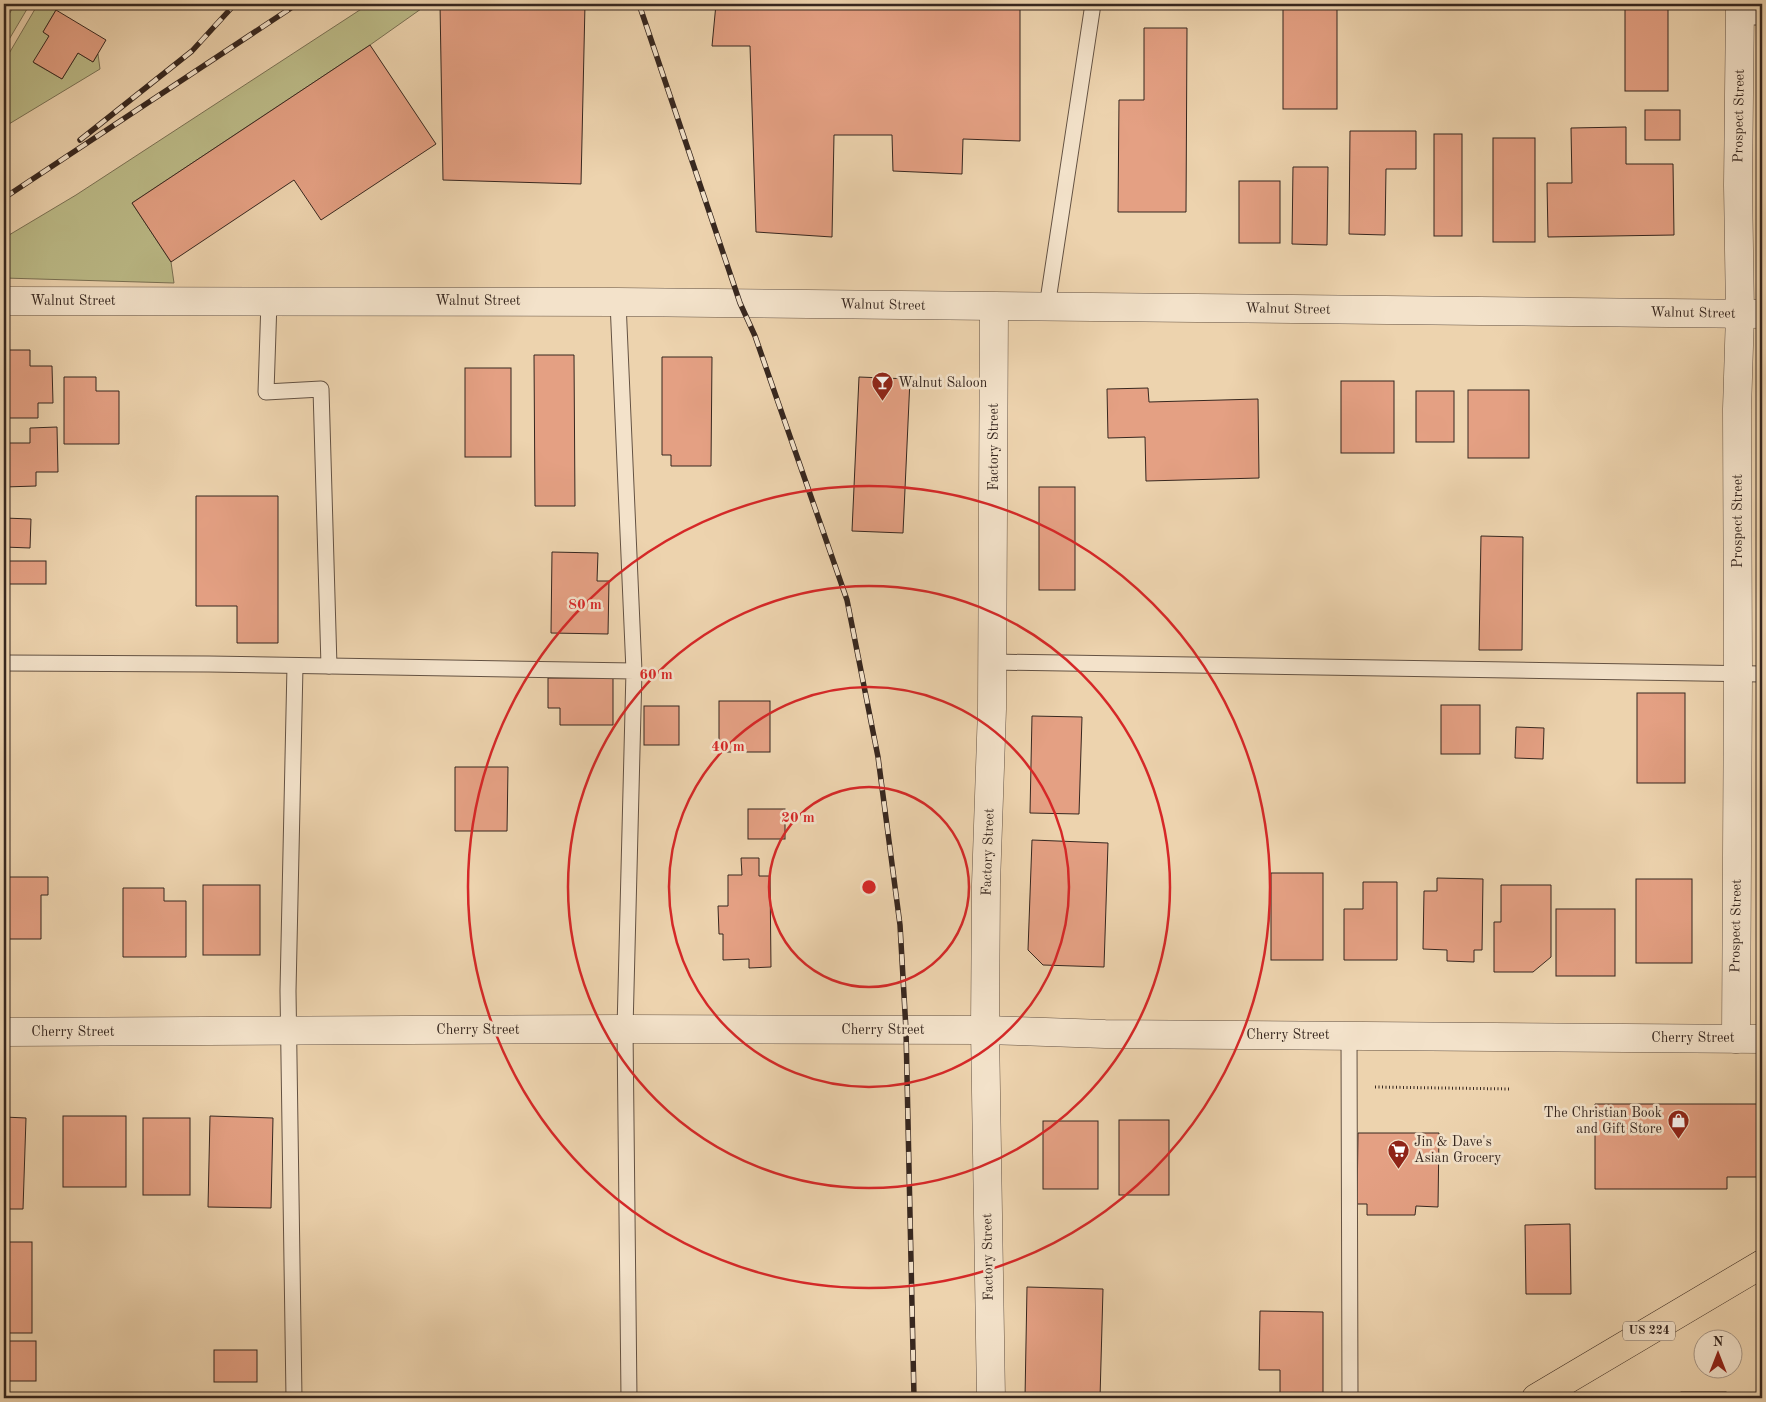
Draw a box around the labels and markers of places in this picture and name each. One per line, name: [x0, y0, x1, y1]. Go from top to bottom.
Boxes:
bar icon: Walnut Saloon: [870, 371, 894, 402]
place label: Walnut Saloon: [898, 376, 988, 390]
centre of rings: [860, 878, 878, 896]
place label: The Christian Book and Gift Store: [1544, 1106, 1662, 1136]
shop icon: The Christian Book and Gift Store: [1666, 1109, 1690, 1140]
place label: Jin & Dave's Asian Grocery: [1414, 1135, 1502, 1165]
supermarket icon: Jin & Dave's Asian Grocery: [1386, 1138, 1410, 1169]

